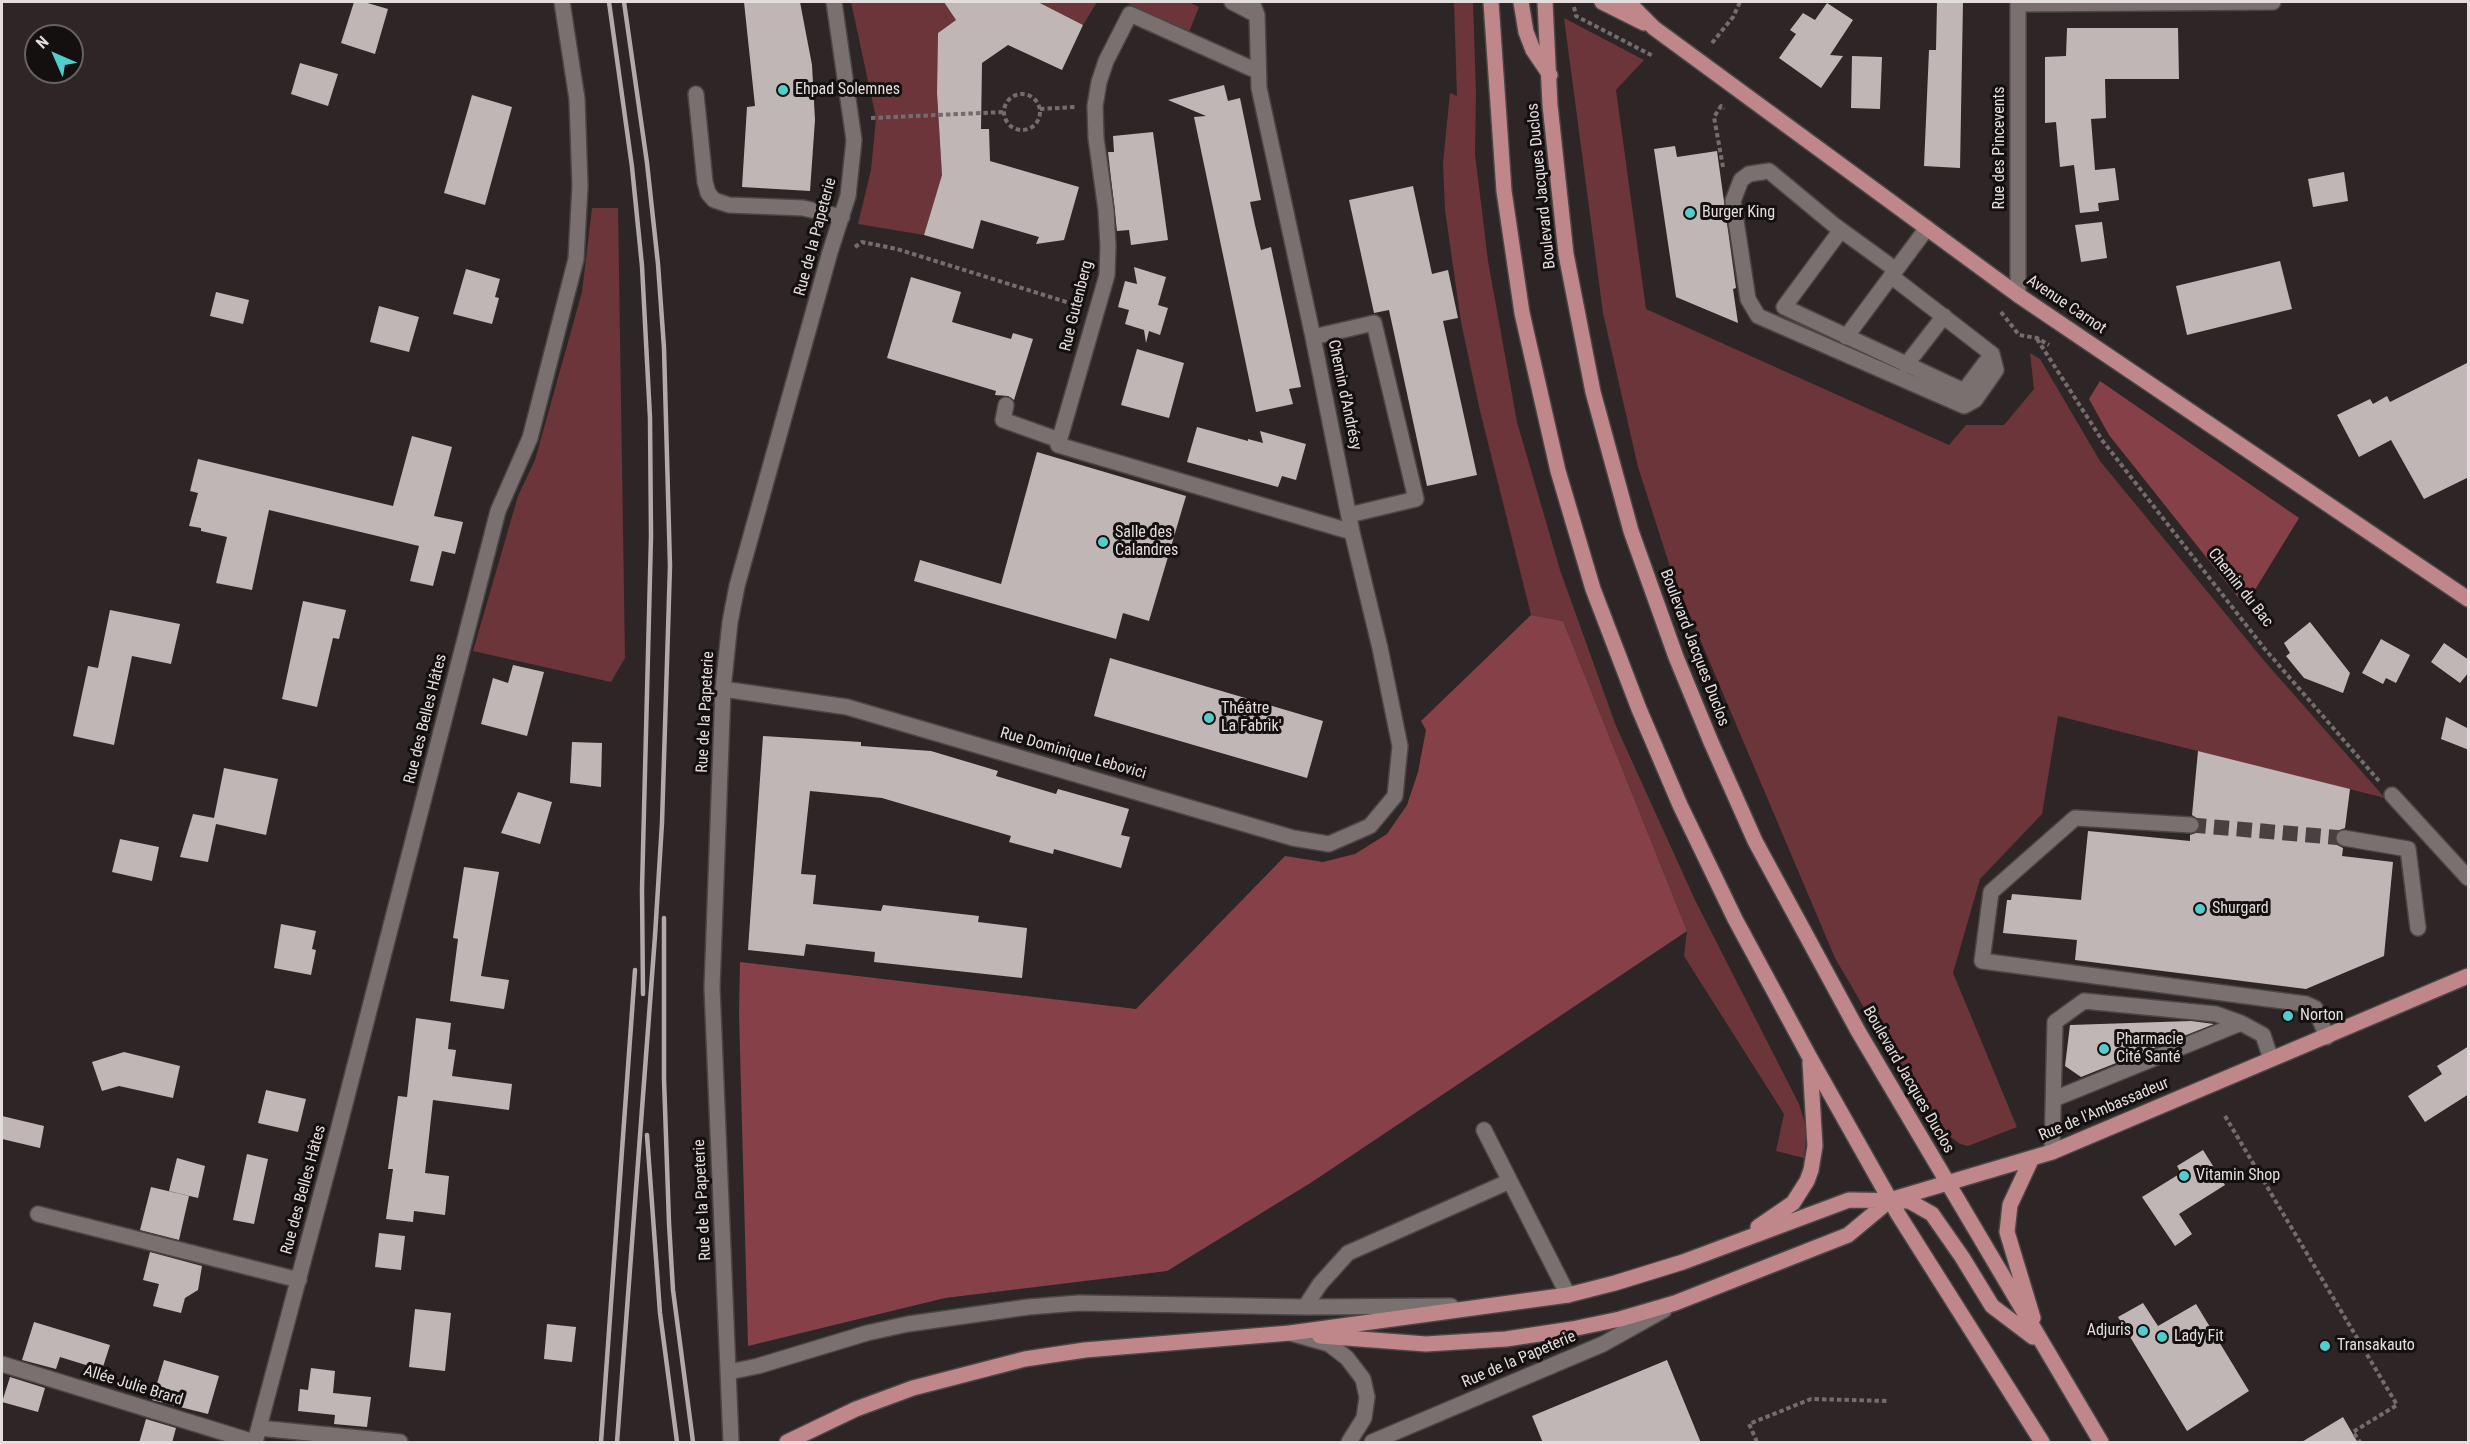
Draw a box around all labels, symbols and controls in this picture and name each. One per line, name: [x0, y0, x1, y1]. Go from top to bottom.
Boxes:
north arrow: [24, 24, 84, 84]
text: N: [32, 32, 53, 53]
place label: Ehpad Solemnes: [795, 80, 900, 100]
marker: Ehpad Solemnes: [776, 83, 790, 97]
street label: Rue des Pincevents: [1990, 87, 2010, 209]
street label: Boulevard Jacques Duclos: [1524, 102, 1560, 270]
street label: Rue de la Papeterie: [791, 176, 841, 298]
place label: Burger King: [1702, 203, 1775, 223]
marker: Burger King: [1683, 206, 1697, 220]
street label: Rue Gutenberg: [1056, 259, 1098, 353]
street label: Avenue Carnot: [2023, 271, 2109, 339]
street label: Chemin d'Andrésy: [1323, 338, 1365, 452]
place label: Salle des Calandres: [1115, 523, 1178, 561]
marker: Salle des Calandres: [1096, 535, 1110, 549]
street label: Chemin du Bac: [2203, 545, 2277, 631]
street label: Boulevard Jacques Duclos: [1655, 567, 1733, 729]
street label: Rue de la Papeterie: [693, 651, 719, 773]
street label: Rue des Belles Hâtes: [401, 652, 451, 786]
place label: Théâtre La Fabrik': [1221, 699, 1281, 737]
marker: Théâtre La Fabrik': [1202, 711, 1216, 725]
street label: Rue Dominique Lebovici: [998, 724, 1148, 784]
place label: Shurgard: [2212, 899, 2269, 919]
marker: Shurgard: [2193, 902, 2207, 916]
street label: Boulevard Jacques Duclos: [1858, 1003, 1958, 1157]
place label: Norton: [2300, 1006, 2344, 1026]
marker: Norton: [2281, 1009, 2295, 1023]
place label: Pharmacie Cité Santé: [2116, 1030, 2183, 1068]
marker: Pharmacie Cité Santé: [2097, 1042, 2111, 1056]
street label: Rue de l'Ambassadeur: [2036, 1074, 2172, 1146]
street label: Rue des Belles Hâtes: [278, 1123, 330, 1257]
street label: Rue de la Papeterie: [690, 1139, 716, 1261]
place label: Vitamin Shop: [2196, 1166, 2280, 1186]
marker: Vitamin Shop: [2177, 1169, 2191, 1183]
place label: Adjuris: [2087, 1321, 2131, 1341]
marker: Adjuris: [2136, 1324, 2150, 1338]
street label: Rue de la Papeterie: [1459, 1327, 1579, 1393]
place label: Lady Fit: [2174, 1327, 2224, 1347]
marker: Lady Fit: [2155, 1330, 2169, 1344]
place label: Transakauto: [2337, 1336, 2415, 1356]
marker: Transakauto: [2318, 1339, 2332, 1353]
street label: Allée Julie Brard: [81, 1362, 185, 1410]

